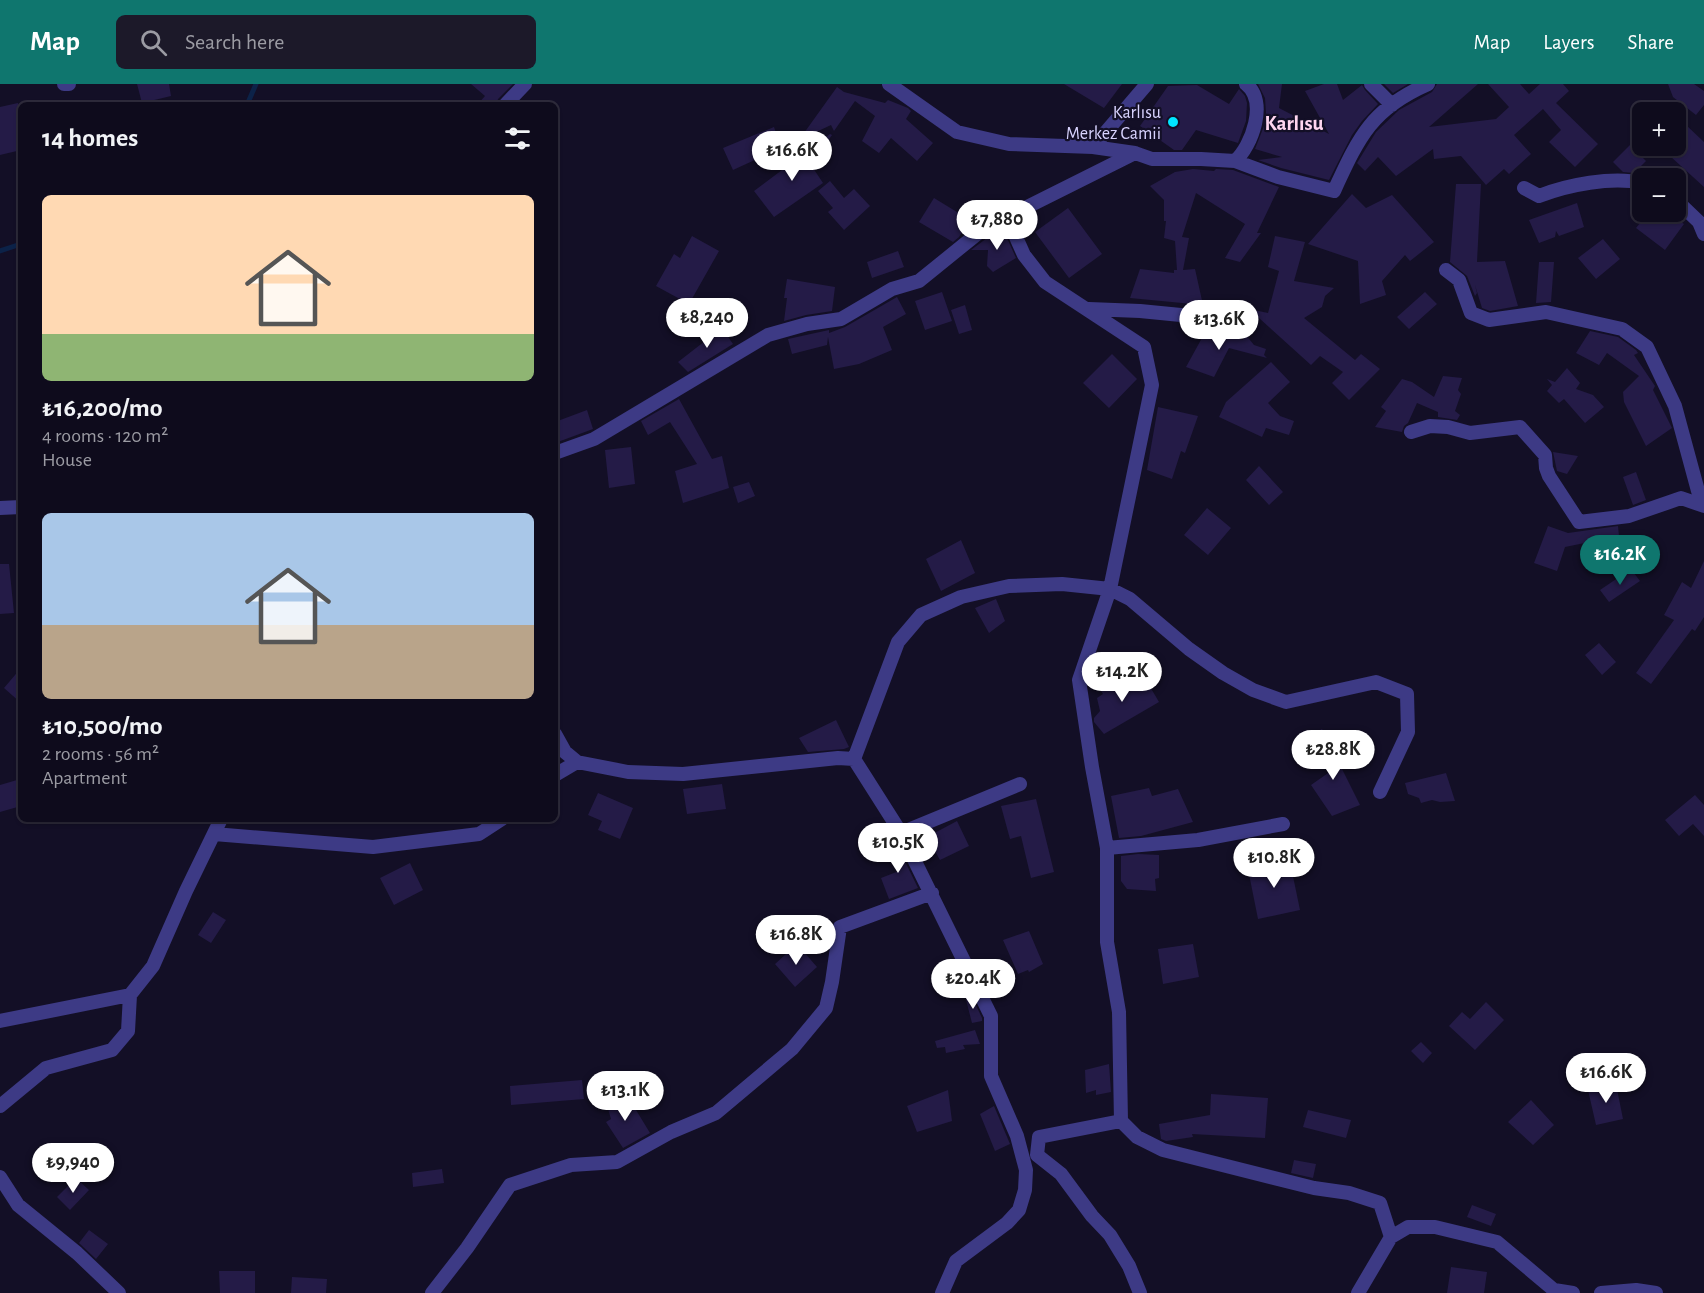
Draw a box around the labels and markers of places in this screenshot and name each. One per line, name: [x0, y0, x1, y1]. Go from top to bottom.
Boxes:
place label: Karlısu Merkez Camii: [1066, 104, 1161, 143]
marker: Karlısu Merkez Camii: [1166, 115, 1180, 129]
pin: ₺16.6K: [743, 131, 841, 182]
pin: ₺7,880: [948, 200, 1046, 251]
pin: ₺8,240: [658, 298, 756, 349]
pin: ₺13.6K: [1170, 300, 1268, 351]
pin: ₺16.2K: [1571, 535, 1669, 586]
pin: ₺14.2K: [1073, 652, 1171, 703]
pin: ₺28.8K: [1284, 730, 1382, 781]
pin: ₺10.5K: [849, 823, 947, 874]
pin: ₺10.8K: [1225, 838, 1323, 889]
pin: ₺16.8K: [747, 915, 845, 966]
pin: ₺20.4K: [924, 959, 1022, 1010]
pin: ₺16.6K: [1557, 1053, 1655, 1104]
pin: ₺13.1K: [576, 1071, 674, 1122]
pin: ₺9,940: [24, 1143, 122, 1194]

